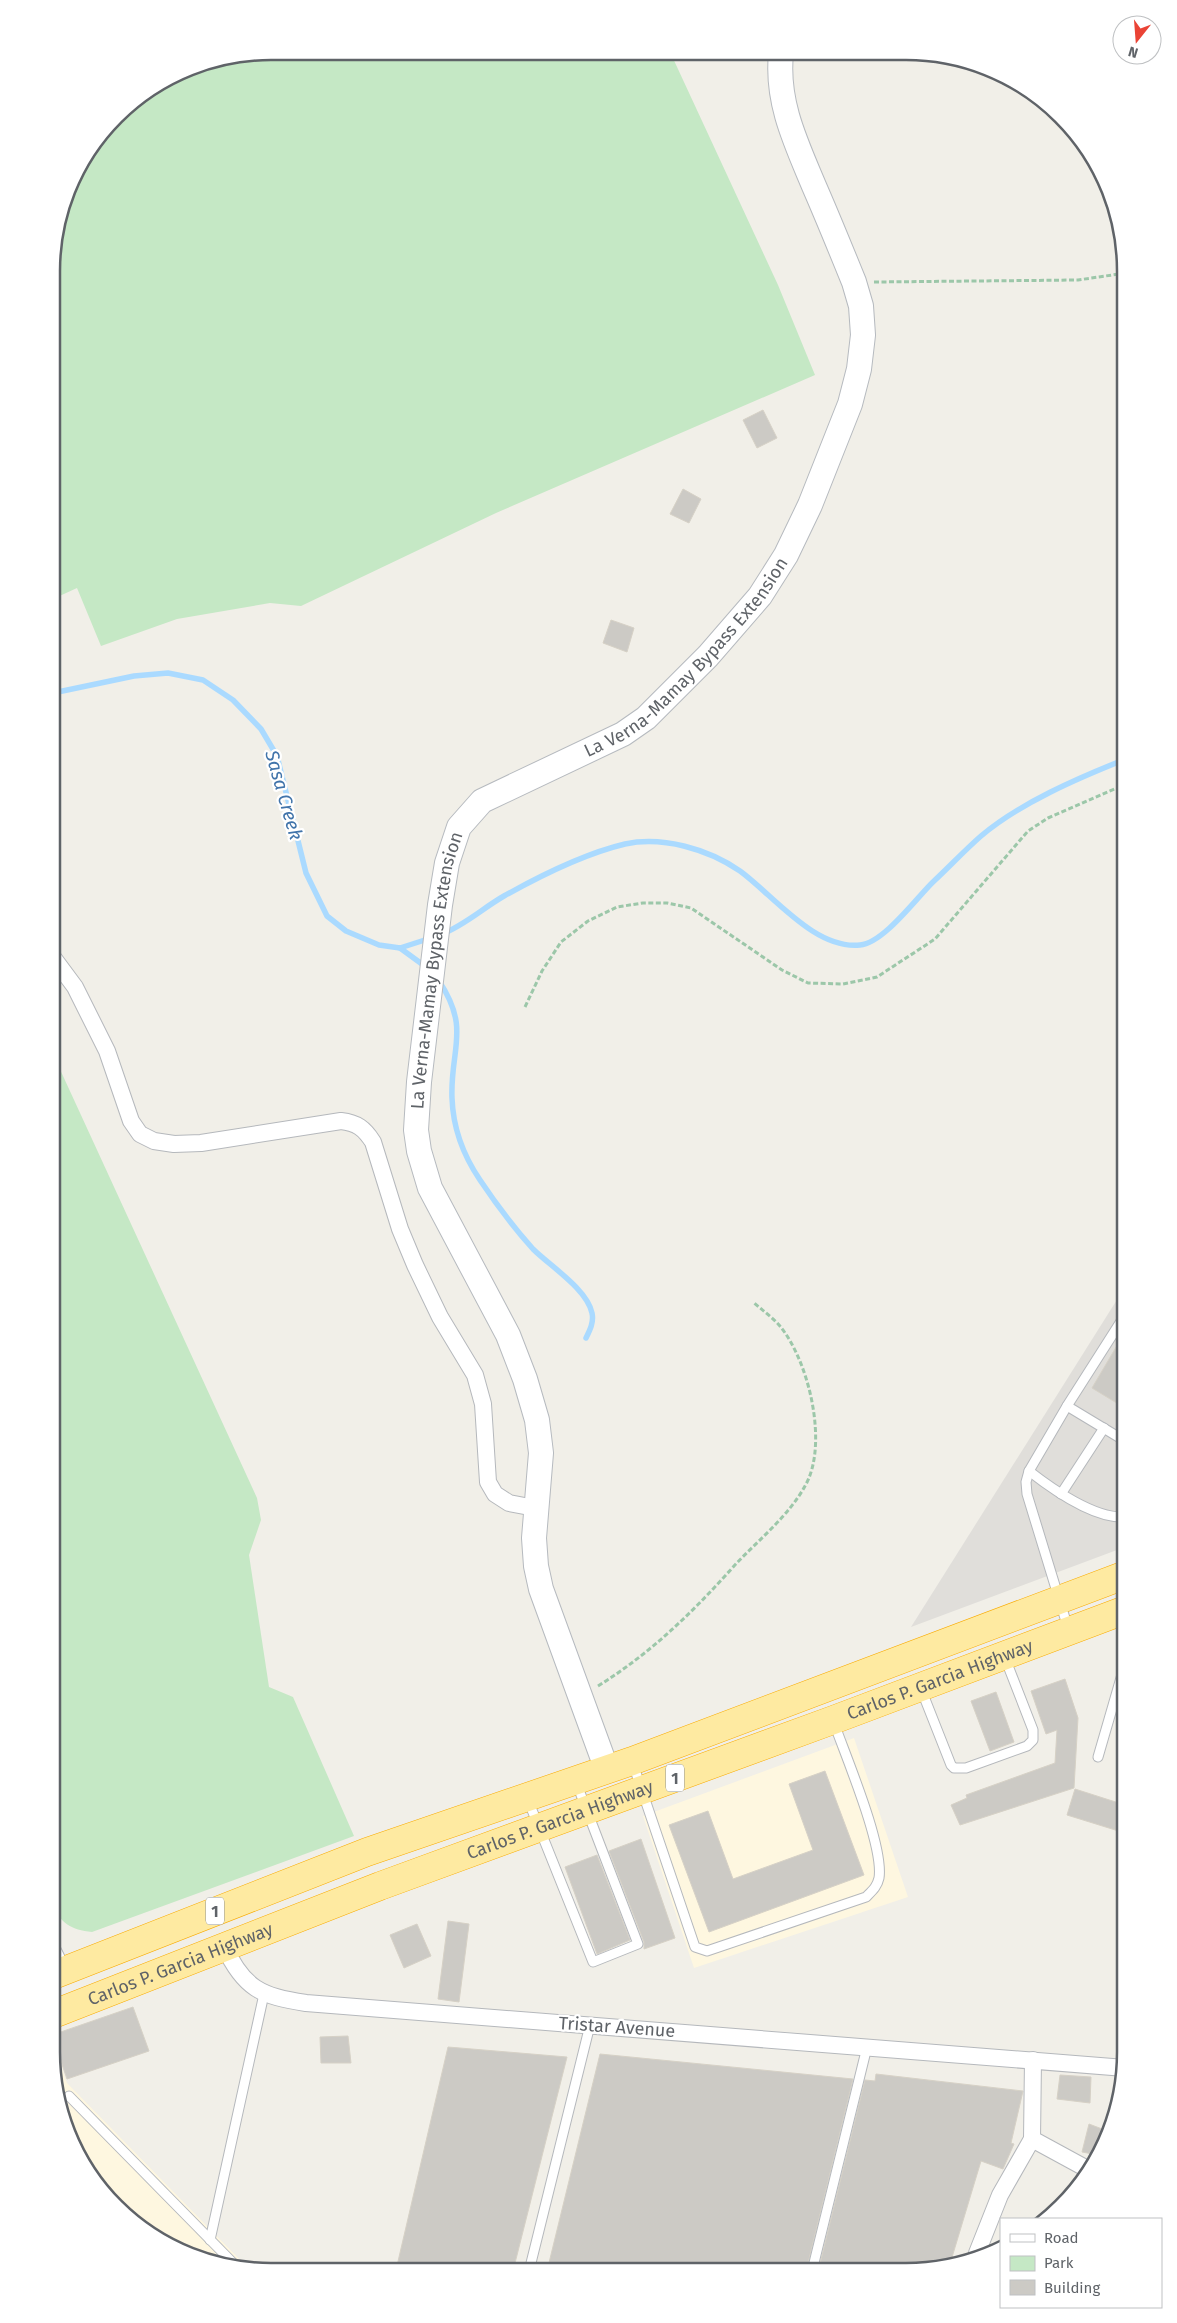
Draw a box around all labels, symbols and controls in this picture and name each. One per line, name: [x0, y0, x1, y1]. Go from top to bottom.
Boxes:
north arrow: [1112, 15, 1162, 65]
text: N: [1126, 42, 1140, 61]
street label: La Verna-Mamay Bypass Extension: [580, 553, 793, 762]
water label: Sasa Creek: [260, 746, 308, 843]
street label: La Verna-Mamay Bypass Extension: [406, 829, 468, 1110]
street label: Carlos P. Garcia Highway: [844, 1635, 1036, 1725]
road number: 1: [666, 1765, 684, 1792]
street label: Carlos P. Garcia Highway: [464, 1776, 656, 1864]
road number: 1: [206, 1898, 224, 1924]
street label: Carlos P. Garcia Highway: [85, 1918, 276, 2010]
street label: Tristar Avenue: [558, 2012, 676, 2042]
legend: [1000, 2218, 1162, 2308]
text: Road: [1044, 2229, 1079, 2247]
text: Park: [1044, 2254, 1074, 2272]
text: Building: [1044, 2279, 1100, 2297]

